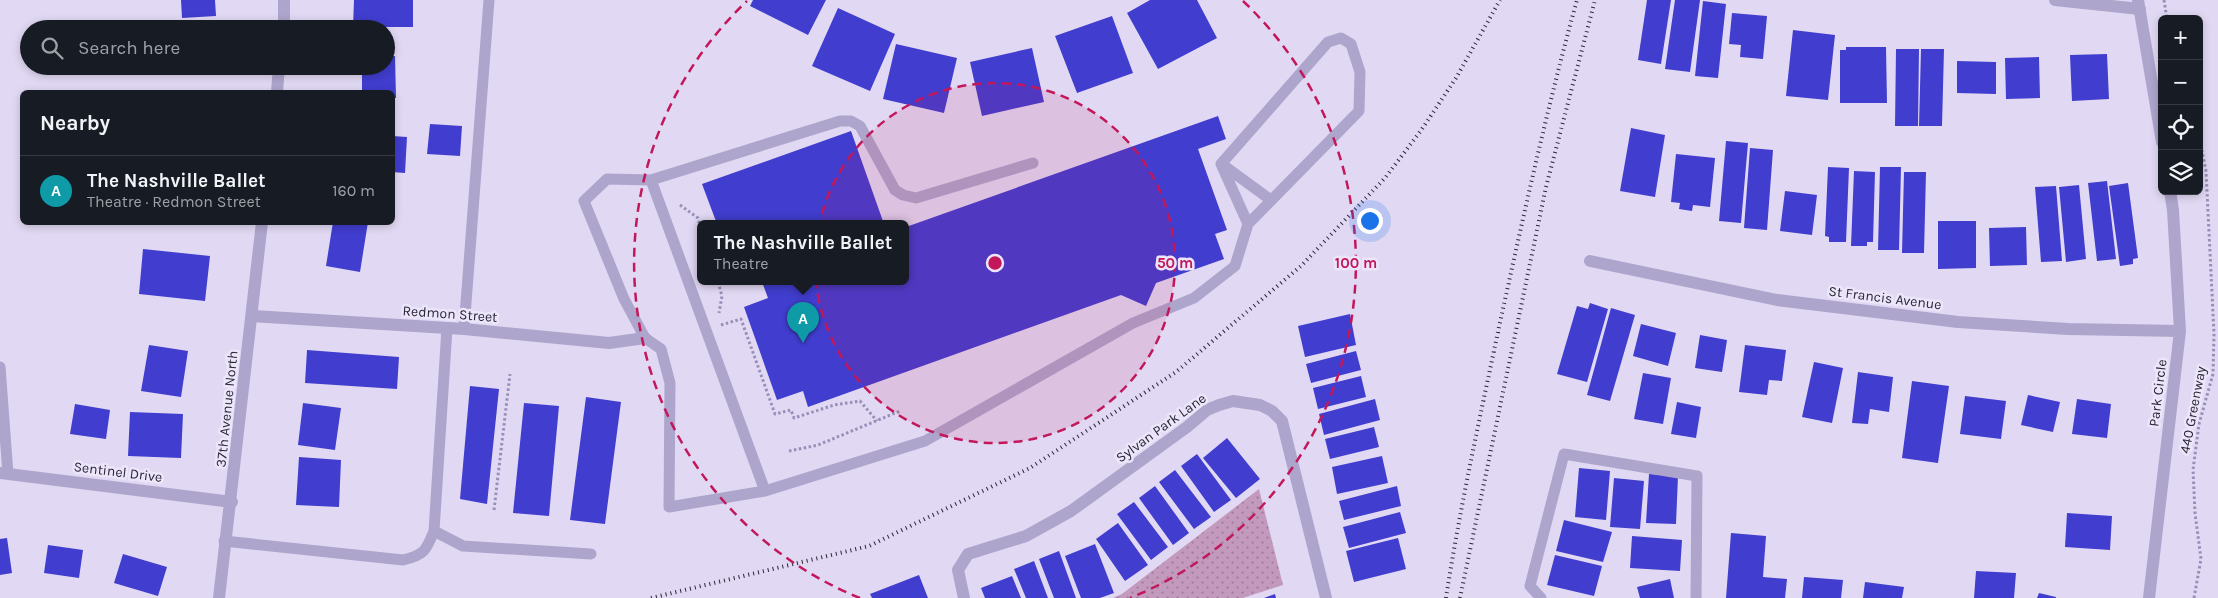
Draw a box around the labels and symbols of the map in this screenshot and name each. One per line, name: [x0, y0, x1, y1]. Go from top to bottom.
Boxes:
your location: [1357, 208, 1383, 234]
centre of rings: [986, 254, 1004, 272]
text: 50 m: [1157, 254, 1193, 272]
text: 100 m: [1335, 254, 1377, 272]
street label: St Francis Avenue: [1828, 283, 1942, 313]
street label: Redmon Street: [402, 302, 498, 326]
pin: A: [787, 302, 819, 343]
street label: 37th Avenue North: [212, 350, 242, 468]
street label: Park Circle: [2145, 358, 2171, 428]
street label: 440 Greenway: [2176, 364, 2210, 455]
street label: Sylvan Park Lane: [1113, 390, 1209, 466]
street label: Sentinel Drive: [73, 458, 163, 486]

